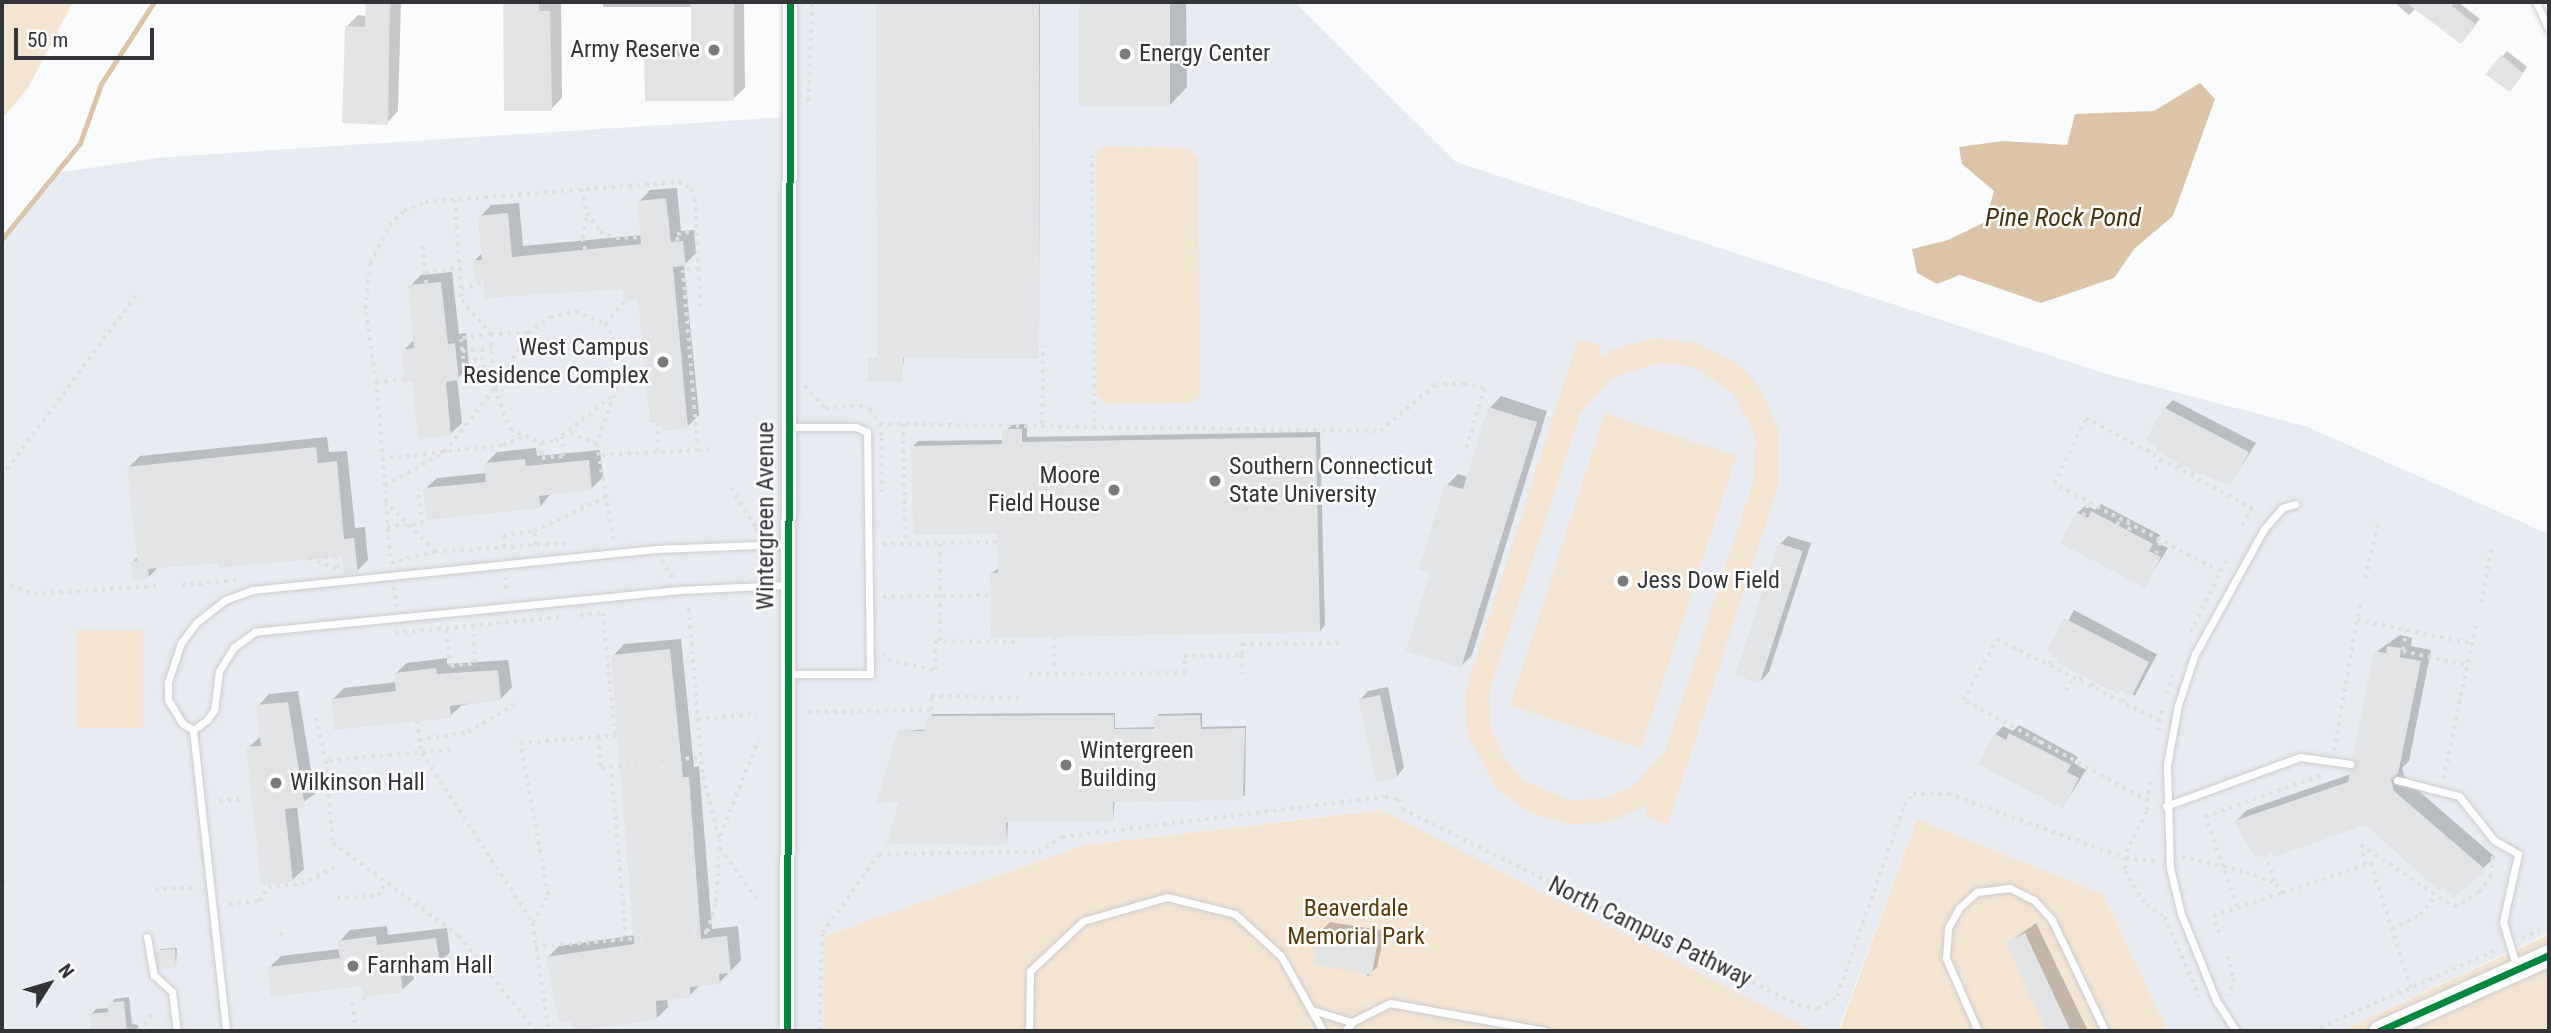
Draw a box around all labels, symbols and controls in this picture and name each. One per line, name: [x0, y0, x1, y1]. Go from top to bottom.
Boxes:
scale bar: [18, 14, 158, 58]
text: 50 m: [27, 28, 68, 52]
place label: Army Reserve: [570, 36, 700, 64]
place label: Energy Center: [1139, 40, 1270, 68]
marker: Army Reserve: [706, 42, 722, 58]
marker: Energy Center: [1117, 46, 1133, 62]
water label: Pine Rock Pond: [1985, 202, 2141, 234]
place label: West Campus Residence Complex: [463, 334, 649, 390]
marker: West Campus Residence Complex: [655, 354, 671, 370]
street label: Wintergreen Avenue: [752, 422, 780, 610]
place label: Southern Connecticut State University: [1229, 453, 1433, 509]
place label: Moore Field House: [988, 462, 1100, 518]
marker: Southern Connecticut State University: [1207, 473, 1223, 489]
marker: Moore Field House: [1106, 482, 1122, 498]
place label: Jess Dow Field: [1637, 567, 1780, 595]
marker: Jess Dow Field: [1615, 573, 1631, 589]
place label: Wintergreen Building: [1080, 737, 1194, 793]
marker: Wintergreen Building: [1058, 757, 1074, 773]
place label: Wilkinson Hall: [290, 769, 425, 797]
marker: Wilkinson Hall: [268, 775, 284, 791]
street label: North Campus Pathway: [1544, 870, 1756, 994]
park label: Beaverdale Memorial Park: [1287, 895, 1425, 951]
north arrow: [14, 949, 84, 1019]
place label: Farnham Hall: [367, 952, 493, 980]
marker: Farnham Hall: [345, 958, 361, 974]
text: N: [53, 959, 79, 983]

